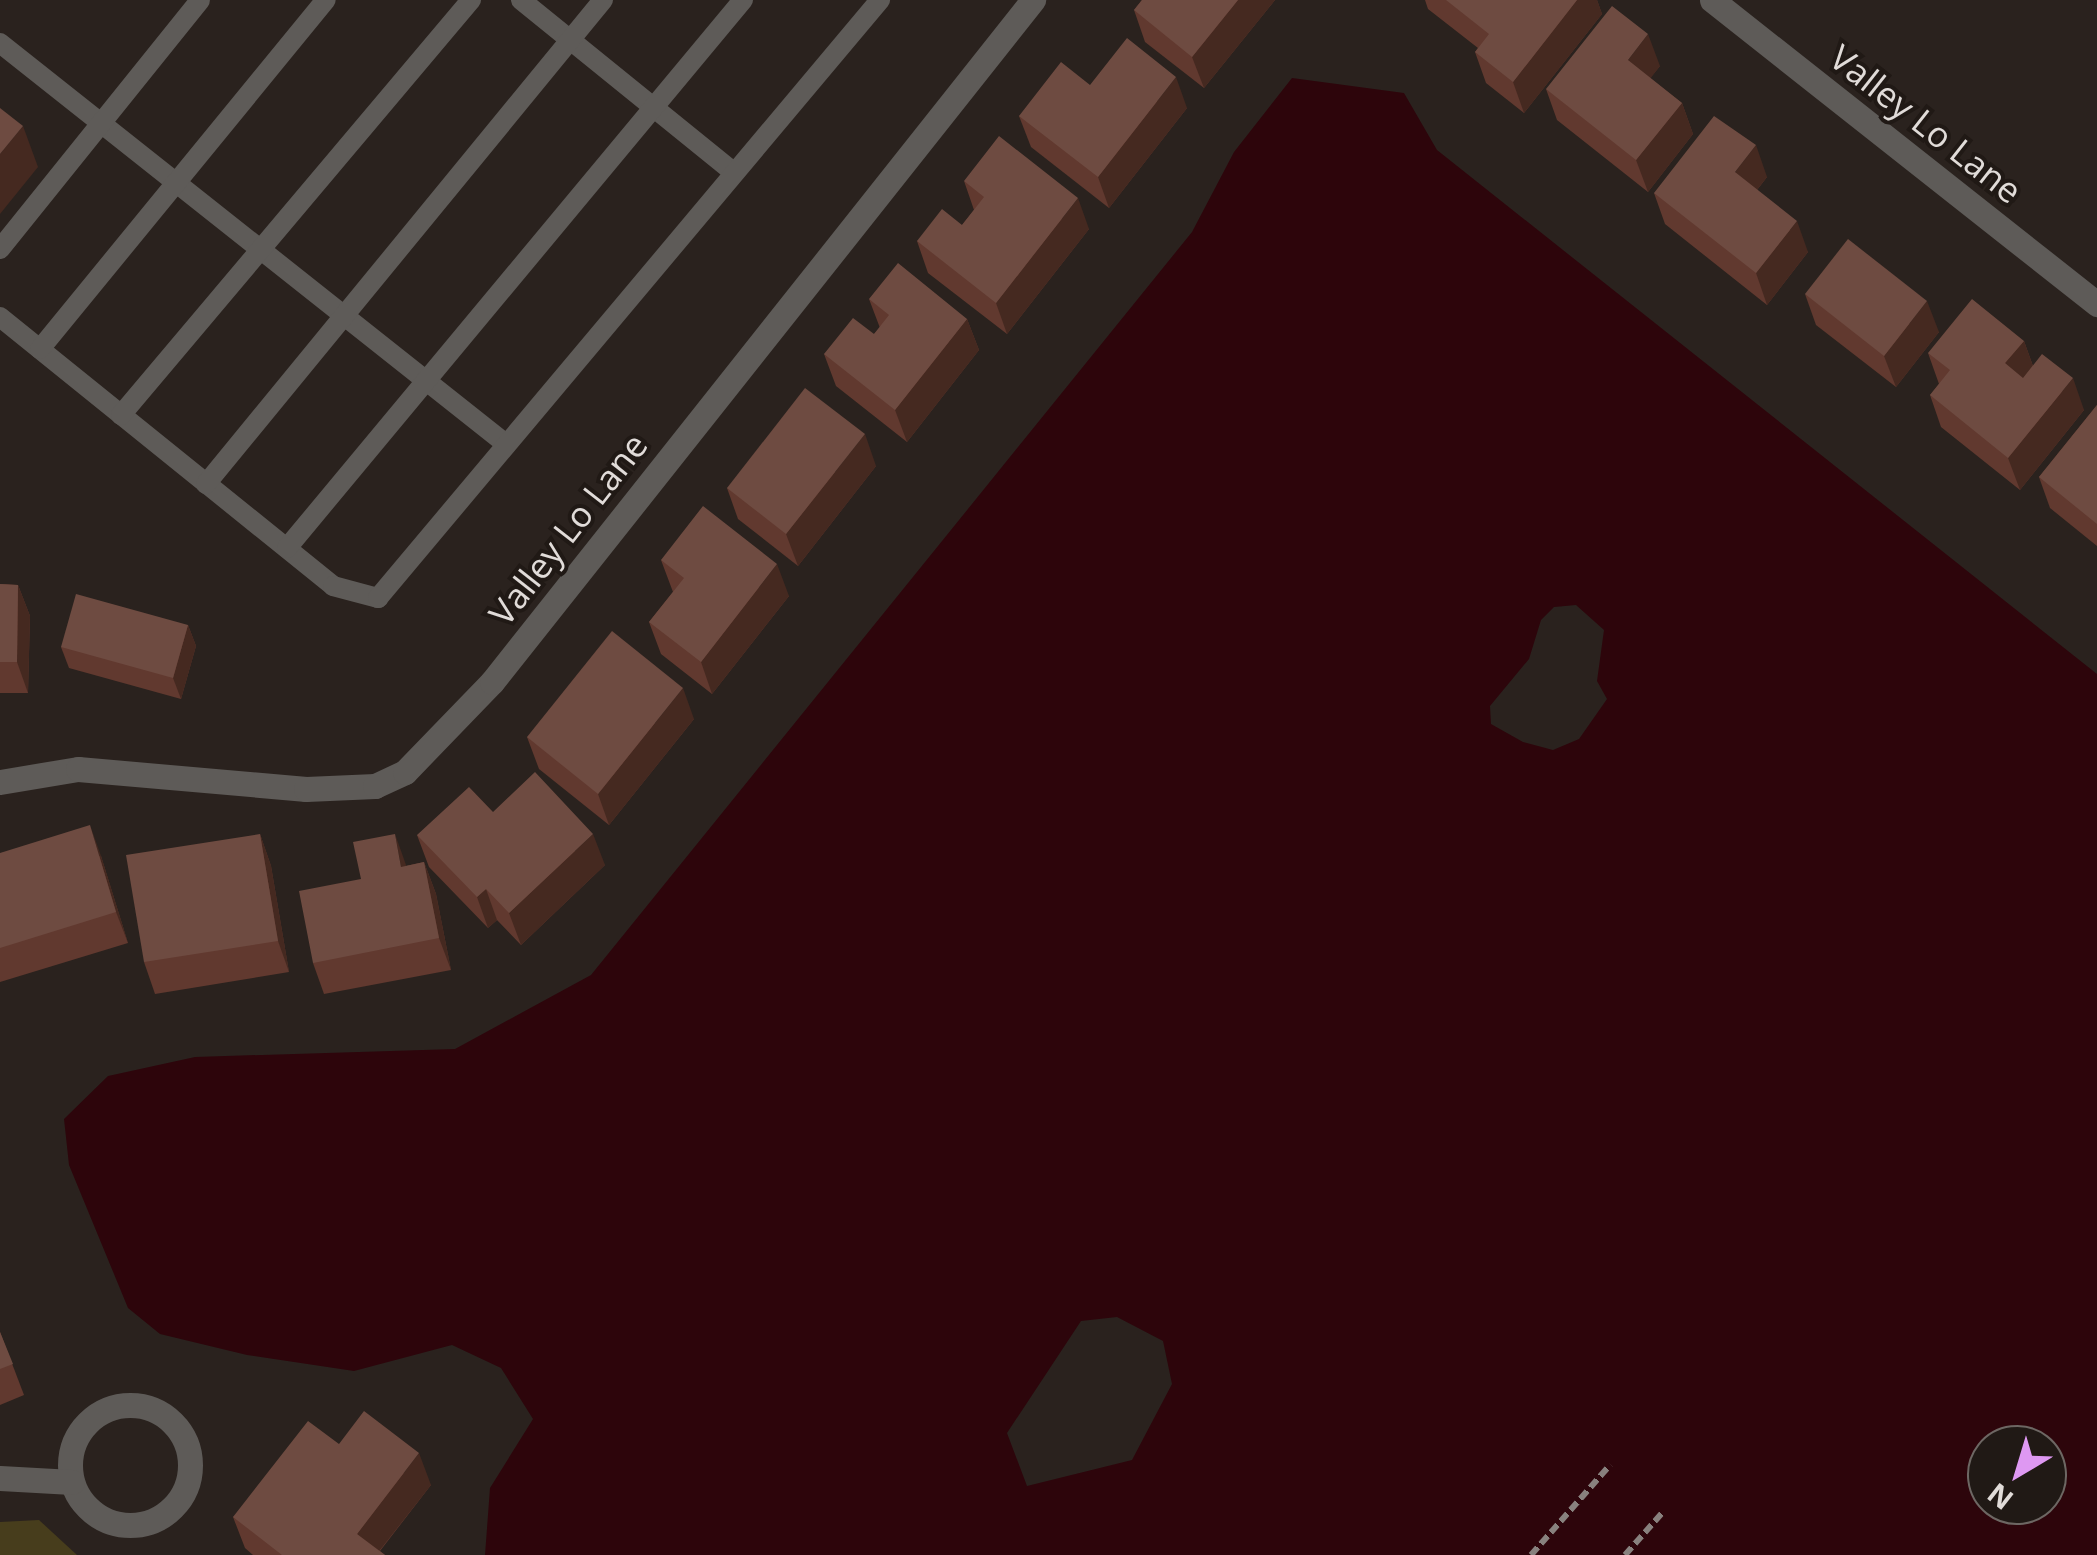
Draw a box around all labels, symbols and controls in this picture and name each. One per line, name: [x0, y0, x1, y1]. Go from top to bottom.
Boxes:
street label: Valley Lo Lane: [1822, 36, 2030, 212]
street label: Valley Lo Lane: [480, 425, 656, 633]
north arrow: [1967, 1425, 2067, 1525]
text: N: [1979, 1475, 2020, 1519]

